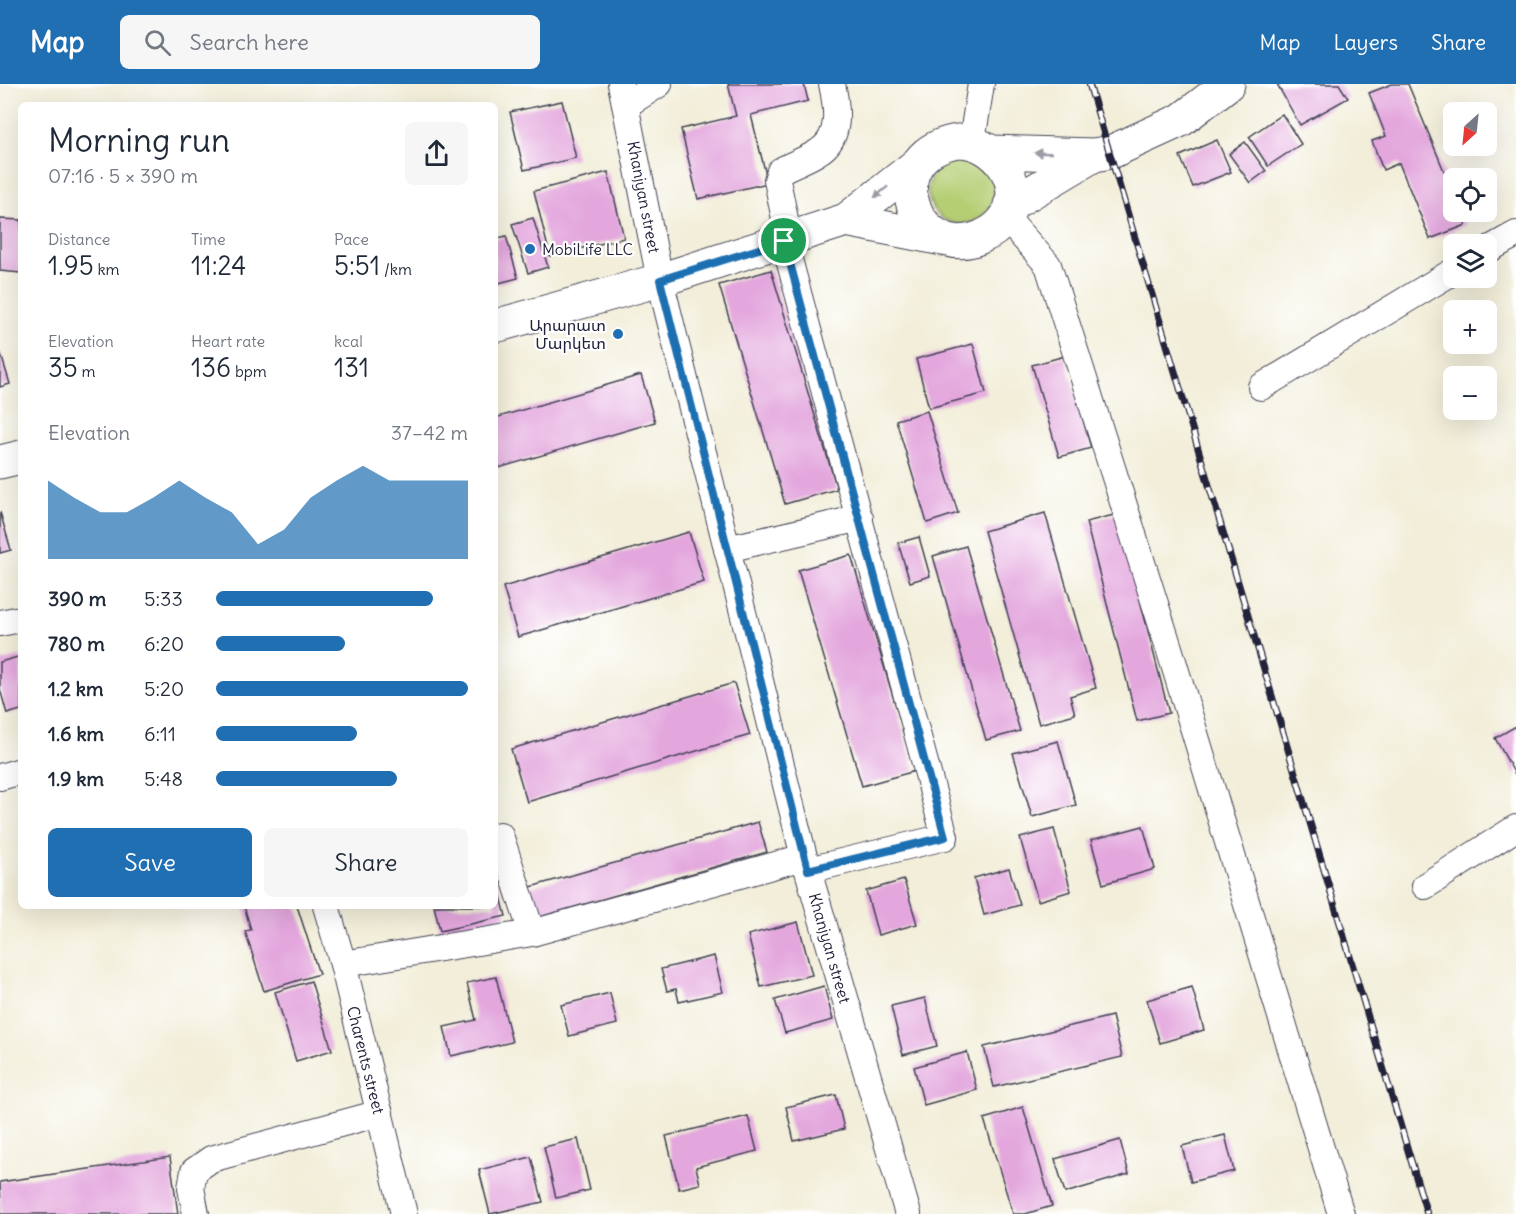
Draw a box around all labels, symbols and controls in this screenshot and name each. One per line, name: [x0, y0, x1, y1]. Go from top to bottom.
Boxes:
search box: [120, 15, 540, 69]
text: Map: [30, 24, 84, 60]
icon: search: [141, 26, 174, 59]
text: Search here: [189, 28, 309, 56]
text: Map: [1260, 29, 1300, 56]
text: Layers: [1333, 29, 1398, 56]
text: Share: [1431, 29, 1486, 56]
north arrow: [1443, 102, 1497, 156]
map controls: [1443, 102, 1497, 420]
text: Morning run: [48, 119, 230, 161]
button: share: [405, 122, 468, 185]
street label: Khanjyan street: [623, 139, 665, 255]
one-way arrow: [1033, 148, 1052, 158]
text: 07:16 · 5 × 390 m: [48, 163, 198, 188]
button: locate: [1443, 168, 1497, 222]
one-way arrow: [873, 186, 889, 199]
pin: [758, 215, 809, 266]
icon: arrive: [767, 224, 800, 257]
text: Distance: [48, 229, 110, 249]
text: Time: [191, 229, 226, 249]
text: Pace: [334, 229, 369, 249]
button: layers: [1443, 234, 1497, 288]
place label: MobiLife LLC: [542, 239, 633, 259]
marker: MobiLife LLC: [523, 242, 537, 256]
text: 1.95: [48, 249, 94, 282]
text: 11:24: [191, 249, 246, 282]
text: 5:51: [334, 249, 380, 282]
text: km: [94, 259, 120, 279]
text: /km: [380, 259, 412, 279]
button: +: [1443, 300, 1497, 354]
place label: Արարատ Մարկետ: [529, 315, 606, 353]
marker: Արարատ Մարկետ: [611, 327, 625, 341]
text: Elevation: [48, 331, 114, 351]
text: Heart rate: [191, 331, 265, 351]
text: kcal: [334, 331, 363, 351]
text: 35: [48, 351, 78, 384]
text: 136: [191, 351, 231, 384]
text: 131: [334, 351, 369, 384]
text: m: [78, 361, 96, 381]
text: bpm: [231, 361, 267, 381]
button: −: [1443, 366, 1497, 420]
text: Elevation: [48, 420, 130, 445]
text: 37–42 m: [391, 420, 468, 445]
text: 390 m: [48, 586, 106, 611]
text: 5:33: [144, 586, 183, 611]
text: 780 m: [48, 631, 105, 656]
text: 6:20: [144, 631, 184, 656]
text: 1.2 km: [48, 676, 104, 701]
text: 5:20: [144, 676, 184, 701]
text: 1.6 km: [48, 721, 104, 746]
text: 6:11: [144, 721, 176, 746]
text: 1.9 km: [48, 766, 104, 791]
text: 5:48: [144, 766, 183, 791]
button: Save: [48, 828, 252, 897]
button: Share: [264, 828, 468, 897]
street label: Khanjyan street: [805, 891, 855, 1006]
street label: Charents street: [343, 1004, 389, 1117]

